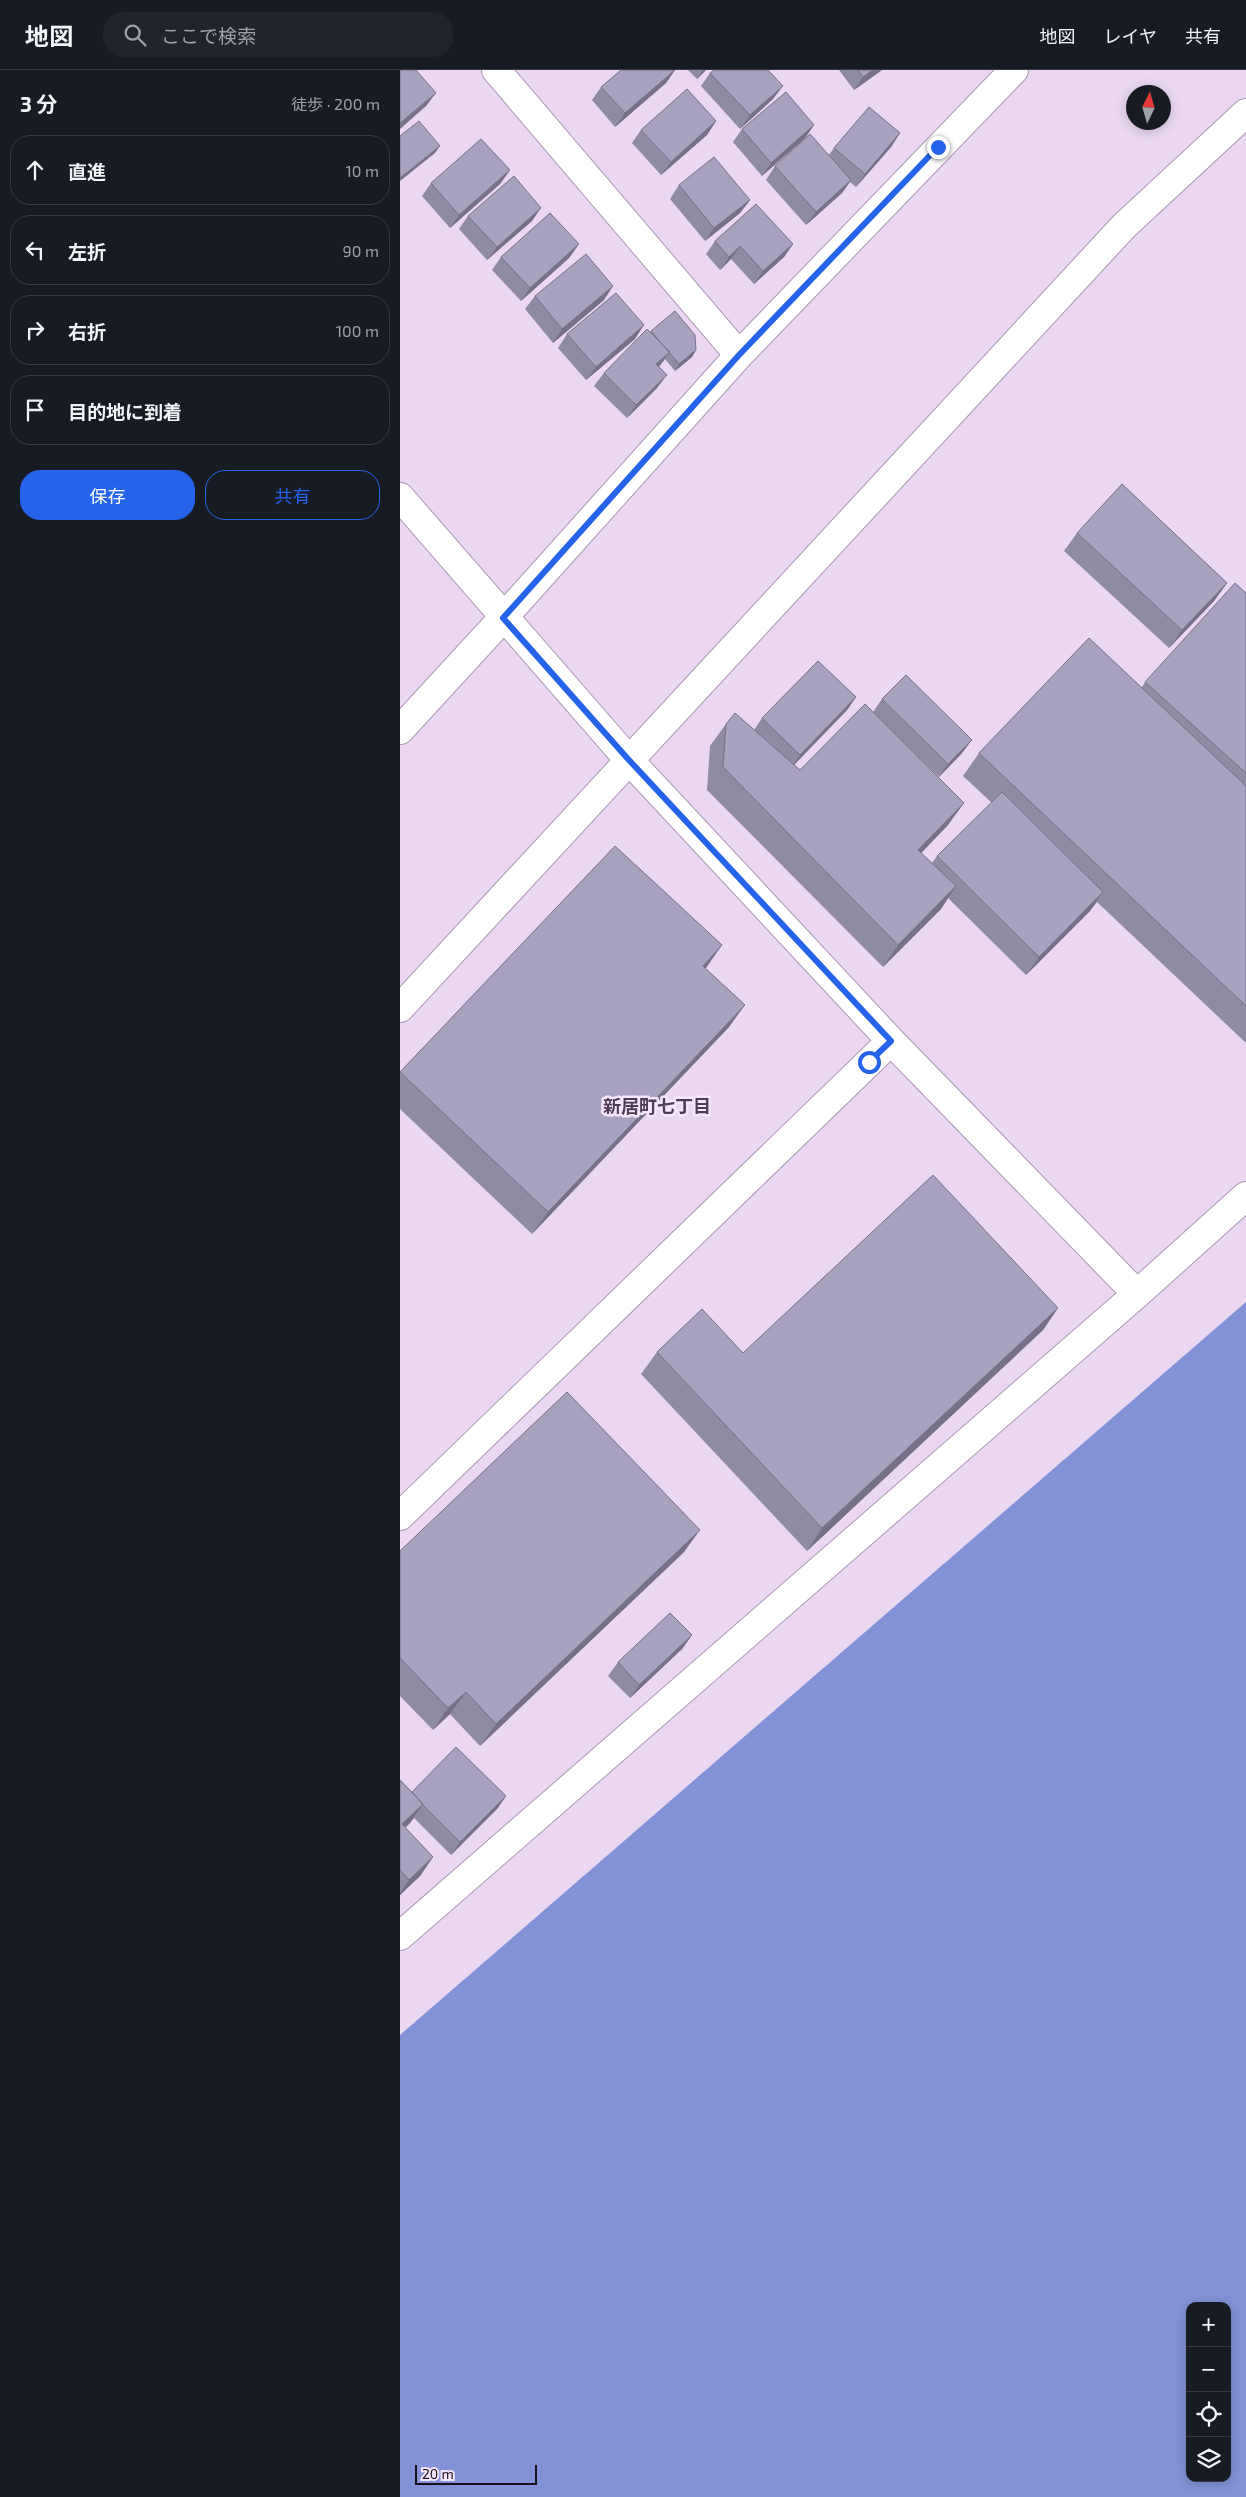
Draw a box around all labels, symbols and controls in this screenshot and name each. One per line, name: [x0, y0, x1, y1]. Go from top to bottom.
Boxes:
search box: [103, 12, 453, 57]
text: 地図: [25, 21, 73, 50]
icon: search: [121, 21, 149, 49]
text: ここで検索: [161, 24, 256, 47]
text: 地図: [1040, 25, 1076, 47]
text: レイヤ: [1104, 25, 1157, 47]
text: 共有: [1185, 25, 1221, 47]
north arrow: [1126, 85, 1171, 130]
text: 3 分: [20, 91, 57, 116]
text: 徒歩 · 200 m: [291, 94, 380, 113]
route end: [927, 136, 950, 159]
icon: ahead: [21, 156, 49, 184]
text: 直進: [68, 160, 106, 183]
text: 10 m: [345, 161, 379, 180]
icon: left: [21, 236, 49, 264]
text: 左折: [68, 240, 106, 263]
text: 90 m: [343, 241, 379, 260]
icon: right: [21, 316, 49, 344]
text: 右折: [68, 320, 106, 343]
text: 100 m: [336, 321, 379, 340]
icon: arrive: [21, 396, 49, 424]
text: 目的地に到着: [68, 400, 182, 423]
button: 保存: [20, 470, 195, 520]
button: 共有: [205, 470, 380, 520]
route start: [858, 1051, 881, 1074]
district label: 新居町七丁目: [603, 1095, 711, 1117]
map controls: [1186, 2302, 1231, 2482]
button: +: [1186, 2302, 1231, 2347]
button: −: [1186, 2347, 1231, 2392]
button: locate: [1186, 2392, 1231, 2437]
button: layers: [1186, 2437, 1231, 2482]
scale bar: [415, 2462, 538, 2485]
text: 20 m: [422, 2465, 454, 2482]

